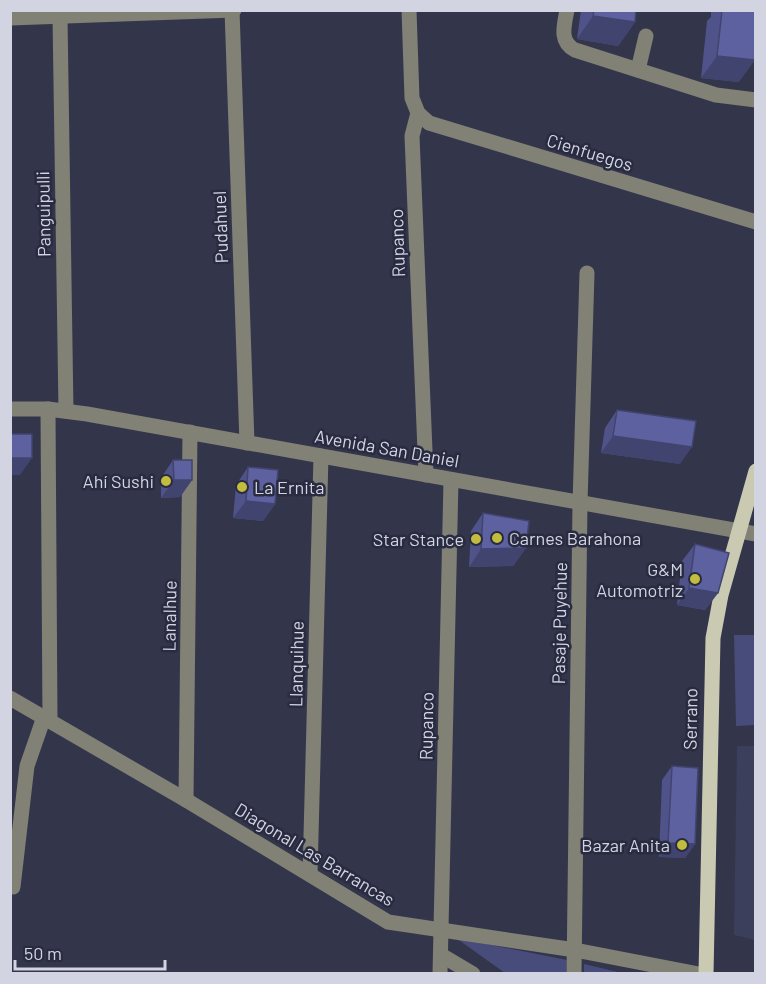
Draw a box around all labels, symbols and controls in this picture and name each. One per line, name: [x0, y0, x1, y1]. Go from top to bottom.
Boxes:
street label: Cienfuegos: [544, 129, 636, 175]
street label: Panguipulli: [31, 171, 55, 257]
street label: Pudahuel: [208, 190, 232, 264]
street label: Rupanco: [385, 208, 409, 278]
street label: Avenida San Daniel: [313, 424, 461, 472]
place label: Ahí Sushi: [83, 470, 154, 492]
marker: Ahí Sushi: [159, 474, 173, 488]
place label: La Ernita: [254, 476, 325, 498]
marker: La Ernita: [235, 480, 249, 494]
place label: Carnes Barahona: [509, 527, 641, 549]
place label: Star Stance: [373, 528, 464, 550]
marker: Carnes Barahona: [490, 531, 504, 545]
marker: Star Stance: [469, 532, 483, 546]
place label: G&M Automotriz: [596, 558, 683, 601]
street label: Pasaje Puyehue: [547, 562, 571, 684]
marker: G&M Automotriz: [688, 572, 702, 586]
street label: Lanalhue: [157, 580, 181, 652]
street label: Llanquihue: [284, 621, 308, 707]
street label: Serrano: [678, 688, 702, 750]
street label: Rupanco: [414, 692, 438, 760]
street label: Diagonal Las Barrancas: [231, 798, 399, 910]
place label: Bazar Anita: [581, 834, 670, 856]
marker: Bazar Anita: [675, 838, 689, 852]
scale bar: [15, 933, 165, 971]
text: 50 m: [24, 942, 62, 964]

